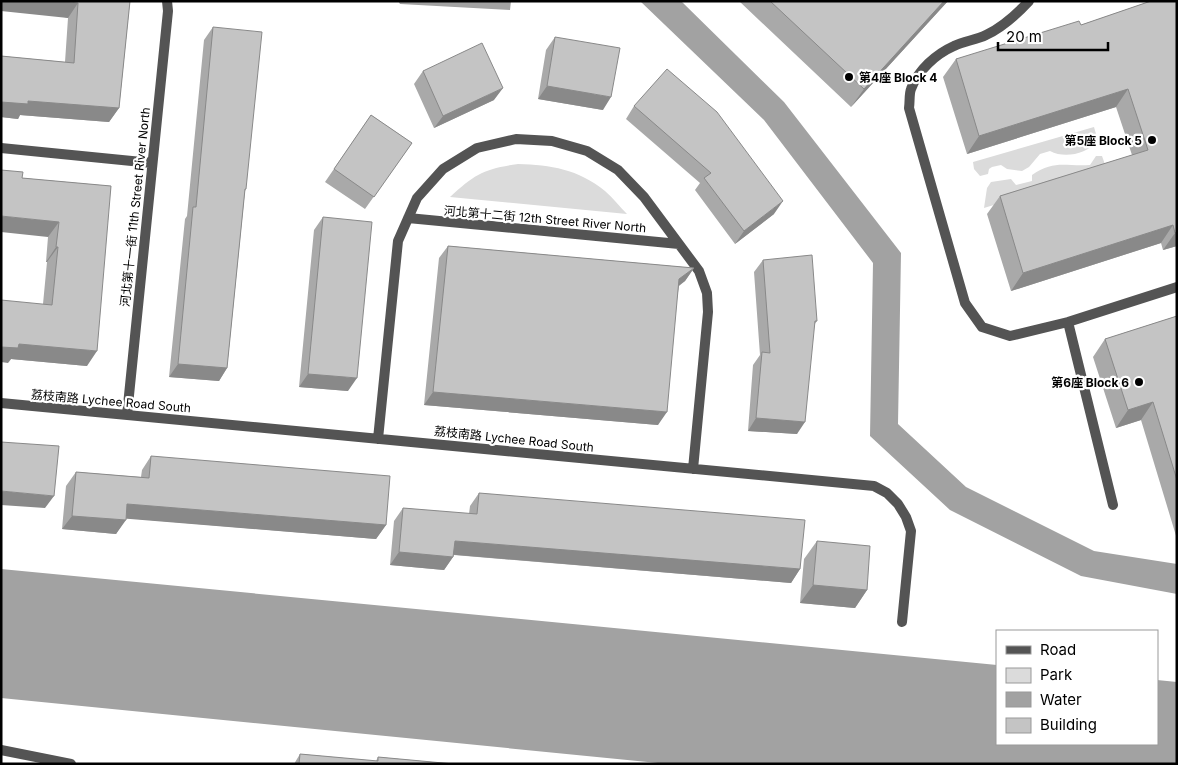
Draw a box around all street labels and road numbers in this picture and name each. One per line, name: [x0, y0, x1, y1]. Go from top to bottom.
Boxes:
street label: 河北第十一街 11th Street River North: [117, 106, 153, 308]
street label: 河北第十二街 12th Street River North: [443, 203, 647, 235]
street label: 荔枝南路 Lychee Road South: [30, 387, 192, 415]
street label: 荔枝南路 Lychee Road South: [433, 423, 595, 455]

